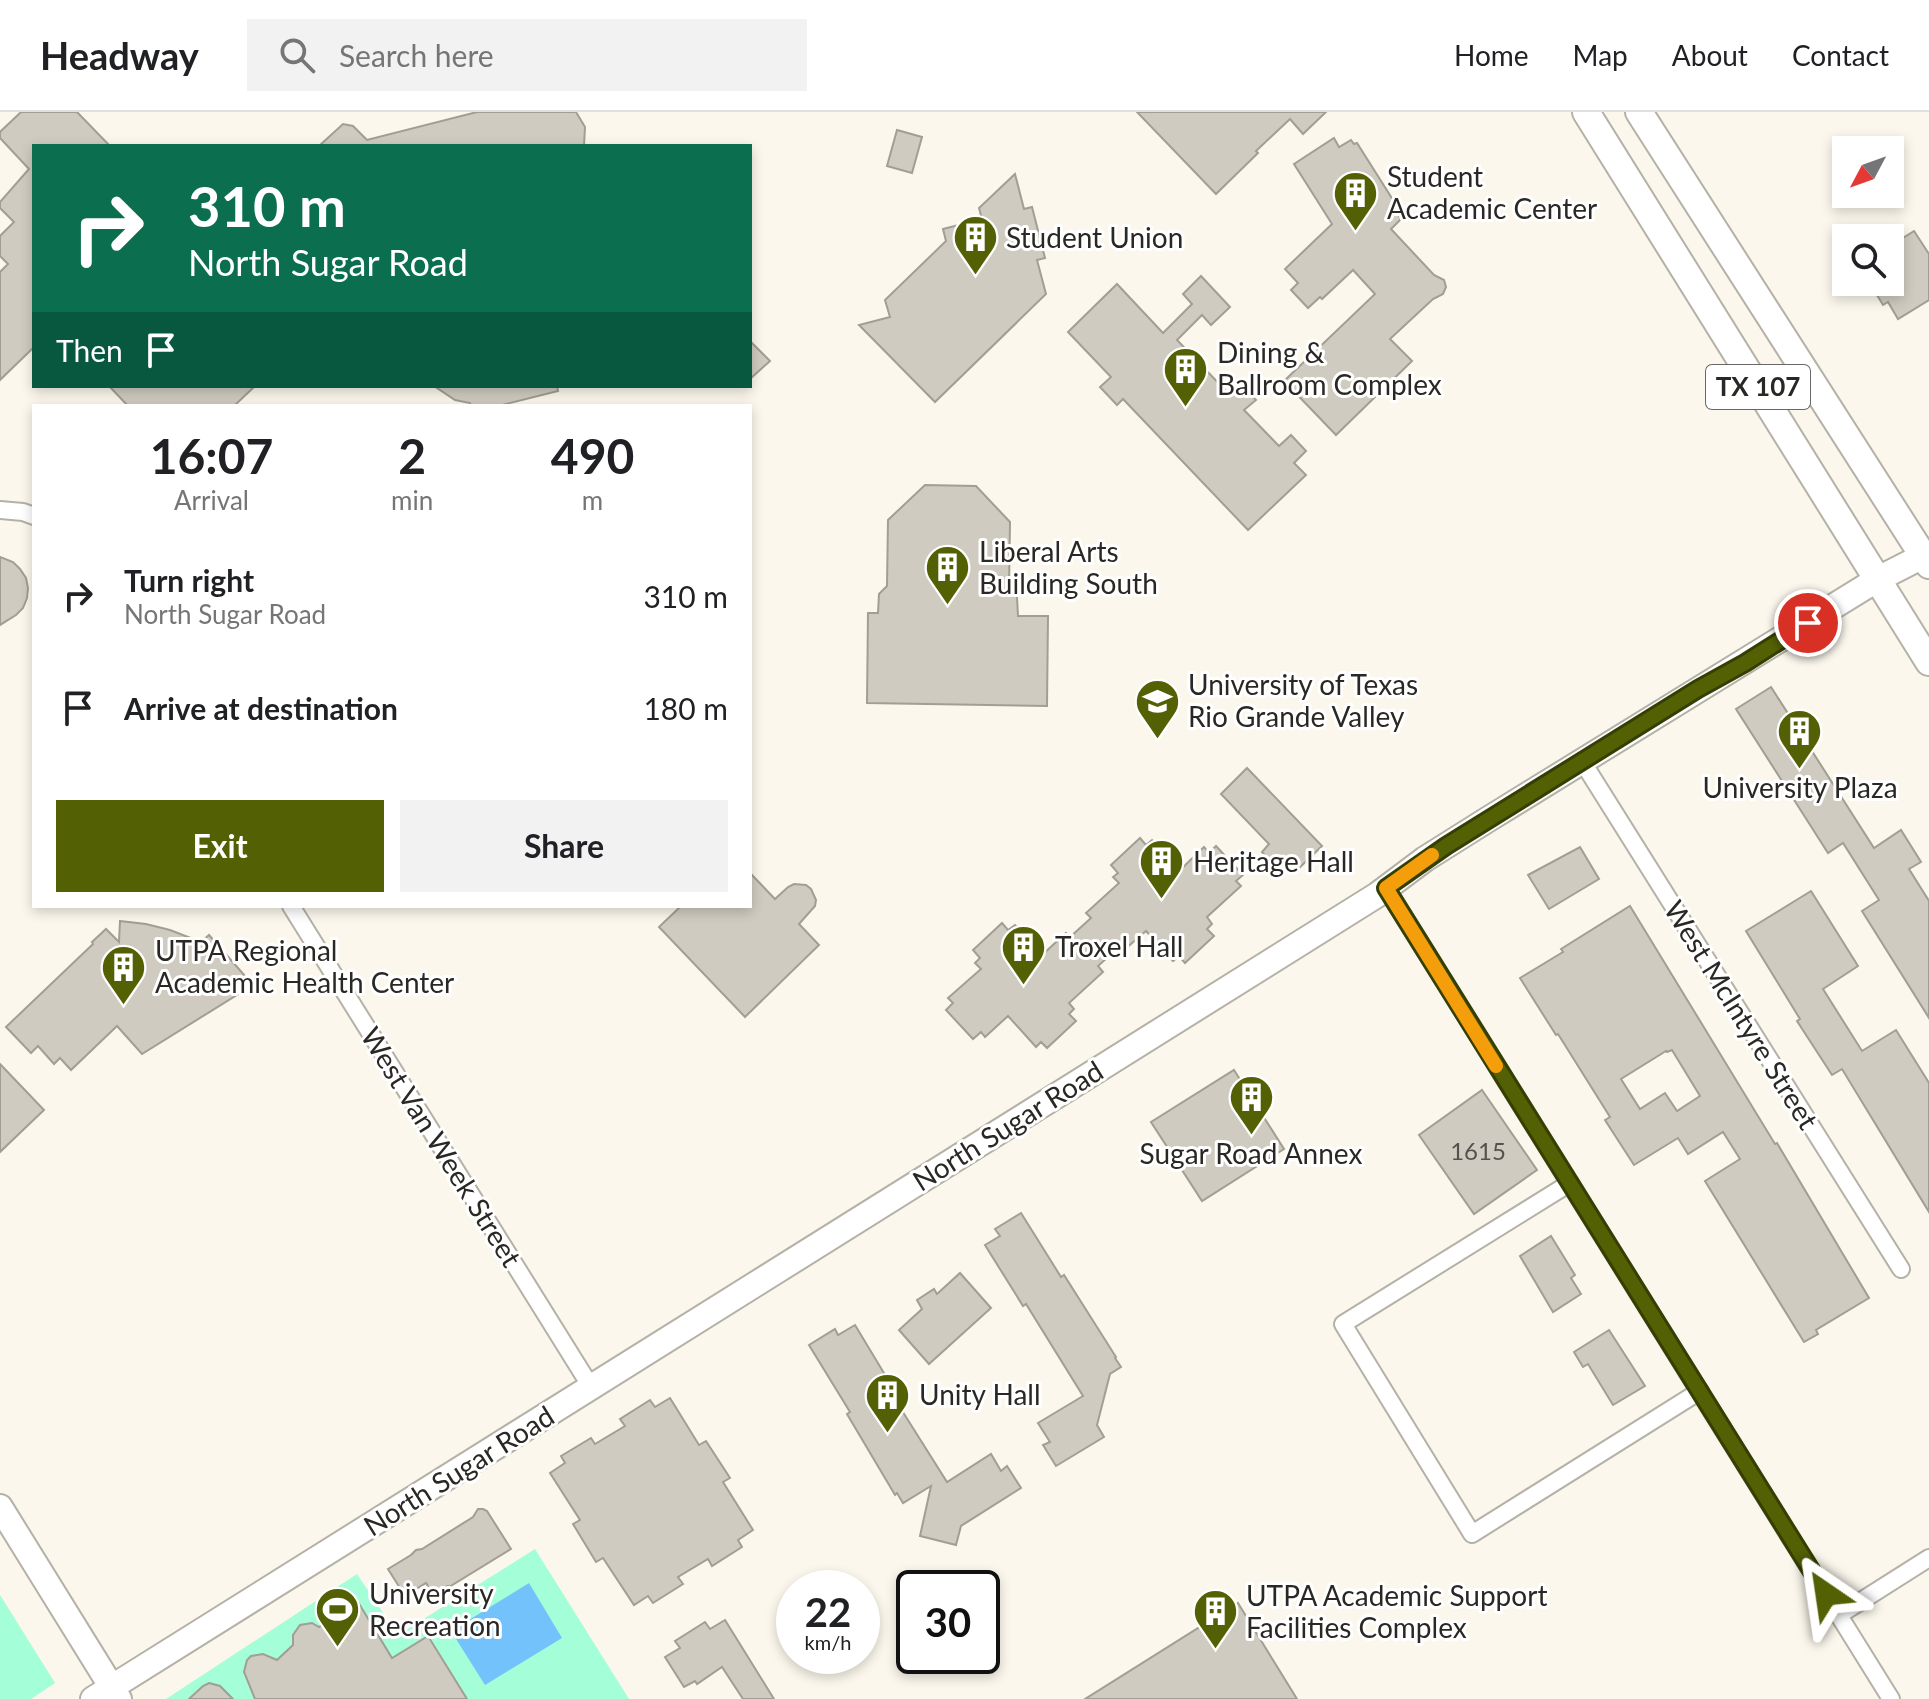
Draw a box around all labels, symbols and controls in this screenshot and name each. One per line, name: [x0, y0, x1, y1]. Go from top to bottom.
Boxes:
search box: [247, 19, 807, 91]
text: Headway: [40, 32, 199, 78]
icon: search: [275, 33, 319, 77]
text: Search here: [339, 37, 494, 73]
text: Home: [1454, 38, 1529, 72]
text: Map: [1573, 38, 1628, 72]
text: About: [1672, 38, 1748, 72]
text: Contact: [1792, 38, 1889, 72]
north arrow: [1832, 136, 1904, 208]
map controls: [1832, 136, 1904, 296]
place label: Student Academic Center: [1387, 159, 1597, 225]
building icon: Student Academic Center: [1332, 169, 1380, 232]
text: 310 m: [188, 172, 346, 239]
icon: right: [56, 176, 160, 280]
building icon: Student Union: [951, 214, 999, 277]
place label: Student Union: [1006, 220, 1183, 254]
button: search: [1832, 224, 1904, 296]
text: North Sugar Road: [188, 240, 468, 284]
icon: arrive: [139, 328, 183, 372]
text: Then: [56, 332, 123, 368]
place label: Dining & Ballroom Complex: [1217, 335, 1442, 401]
building icon: Dining & Ballroom Complex: [1162, 345, 1210, 408]
road number: TX 107: [1706, 365, 1810, 409]
text: 16:07: [150, 427, 273, 484]
text: 2: [398, 427, 426, 484]
text: 490: [551, 427, 634, 484]
text: Arrival: [174, 484, 249, 516]
text: min: [391, 484, 433, 516]
text: m: [582, 484, 603, 516]
place label: Liberal Arts Building South: [979, 534, 1158, 600]
building icon: Liberal Arts Building South: [924, 544, 972, 607]
text: Turn right: [124, 562, 254, 598]
icon: right: [56, 574, 100, 618]
text: 310 m: [643, 578, 728, 614]
pin: [1774, 589, 1842, 657]
text: North Sugar Road: [124, 598, 326, 630]
icon: arrive: [1786, 601, 1830, 645]
place label: University of Texas Rio Grande Valley: [1188, 667, 1418, 733]
school or university icon: University of Texas Rio Grande Valley: [1133, 677, 1181, 740]
icon: arrive: [56, 686, 100, 730]
text: Arrive at destination: [124, 690, 398, 726]
text: 180 m: [643, 690, 728, 726]
building icon: University Plaza: [1776, 707, 1824, 770]
place label: University Plaza: [1702, 770, 1898, 804]
button: Exit: [56, 800, 384, 892]
button: Share: [400, 800, 728, 892]
building icon: Heritage Hall: [1138, 838, 1186, 901]
place label: Heritage Hall: [1193, 844, 1354, 878]
street label: West McIntyre Street: [1658, 894, 1826, 1135]
building icon: Troxel Hall: [1000, 923, 1048, 986]
place label: Troxel Hall: [1055, 929, 1183, 963]
place label: UTPA Regional Academic Health Center: [155, 933, 454, 999]
building icon: UTPA Regional Academic Health Center: [100, 943, 148, 1006]
street label: West Van Week Street: [354, 1020, 529, 1272]
street label: North Sugar Road: [906, 1053, 1109, 1197]
building icon: Sugar Road Annex: [1227, 1073, 1275, 1136]
place label: Sugar Road Annex: [1140, 1136, 1362, 1170]
house number: 1615: [1450, 1136, 1506, 1165]
building icon: Unity Hall: [864, 1371, 912, 1434]
place label: Unity Hall: [919, 1377, 1041, 1411]
street label: North Sugar Road: [357, 1398, 560, 1542]
position arrow: [1784, 1552, 1868, 1636]
speed limit sign: 30: [896, 1570, 1000, 1674]
place label: University Recreation: [369, 1576, 501, 1642]
place label: UTPA Academic Support Facilities Complex: [1246, 1578, 1547, 1644]
sports icon: University Recreation: [314, 1586, 362, 1649]
text: 22: [805, 1588, 851, 1636]
building icon: UTPA Academic Support Facilities Complex: [1191, 1588, 1239, 1651]
text: km/h: [805, 1630, 851, 1654]

